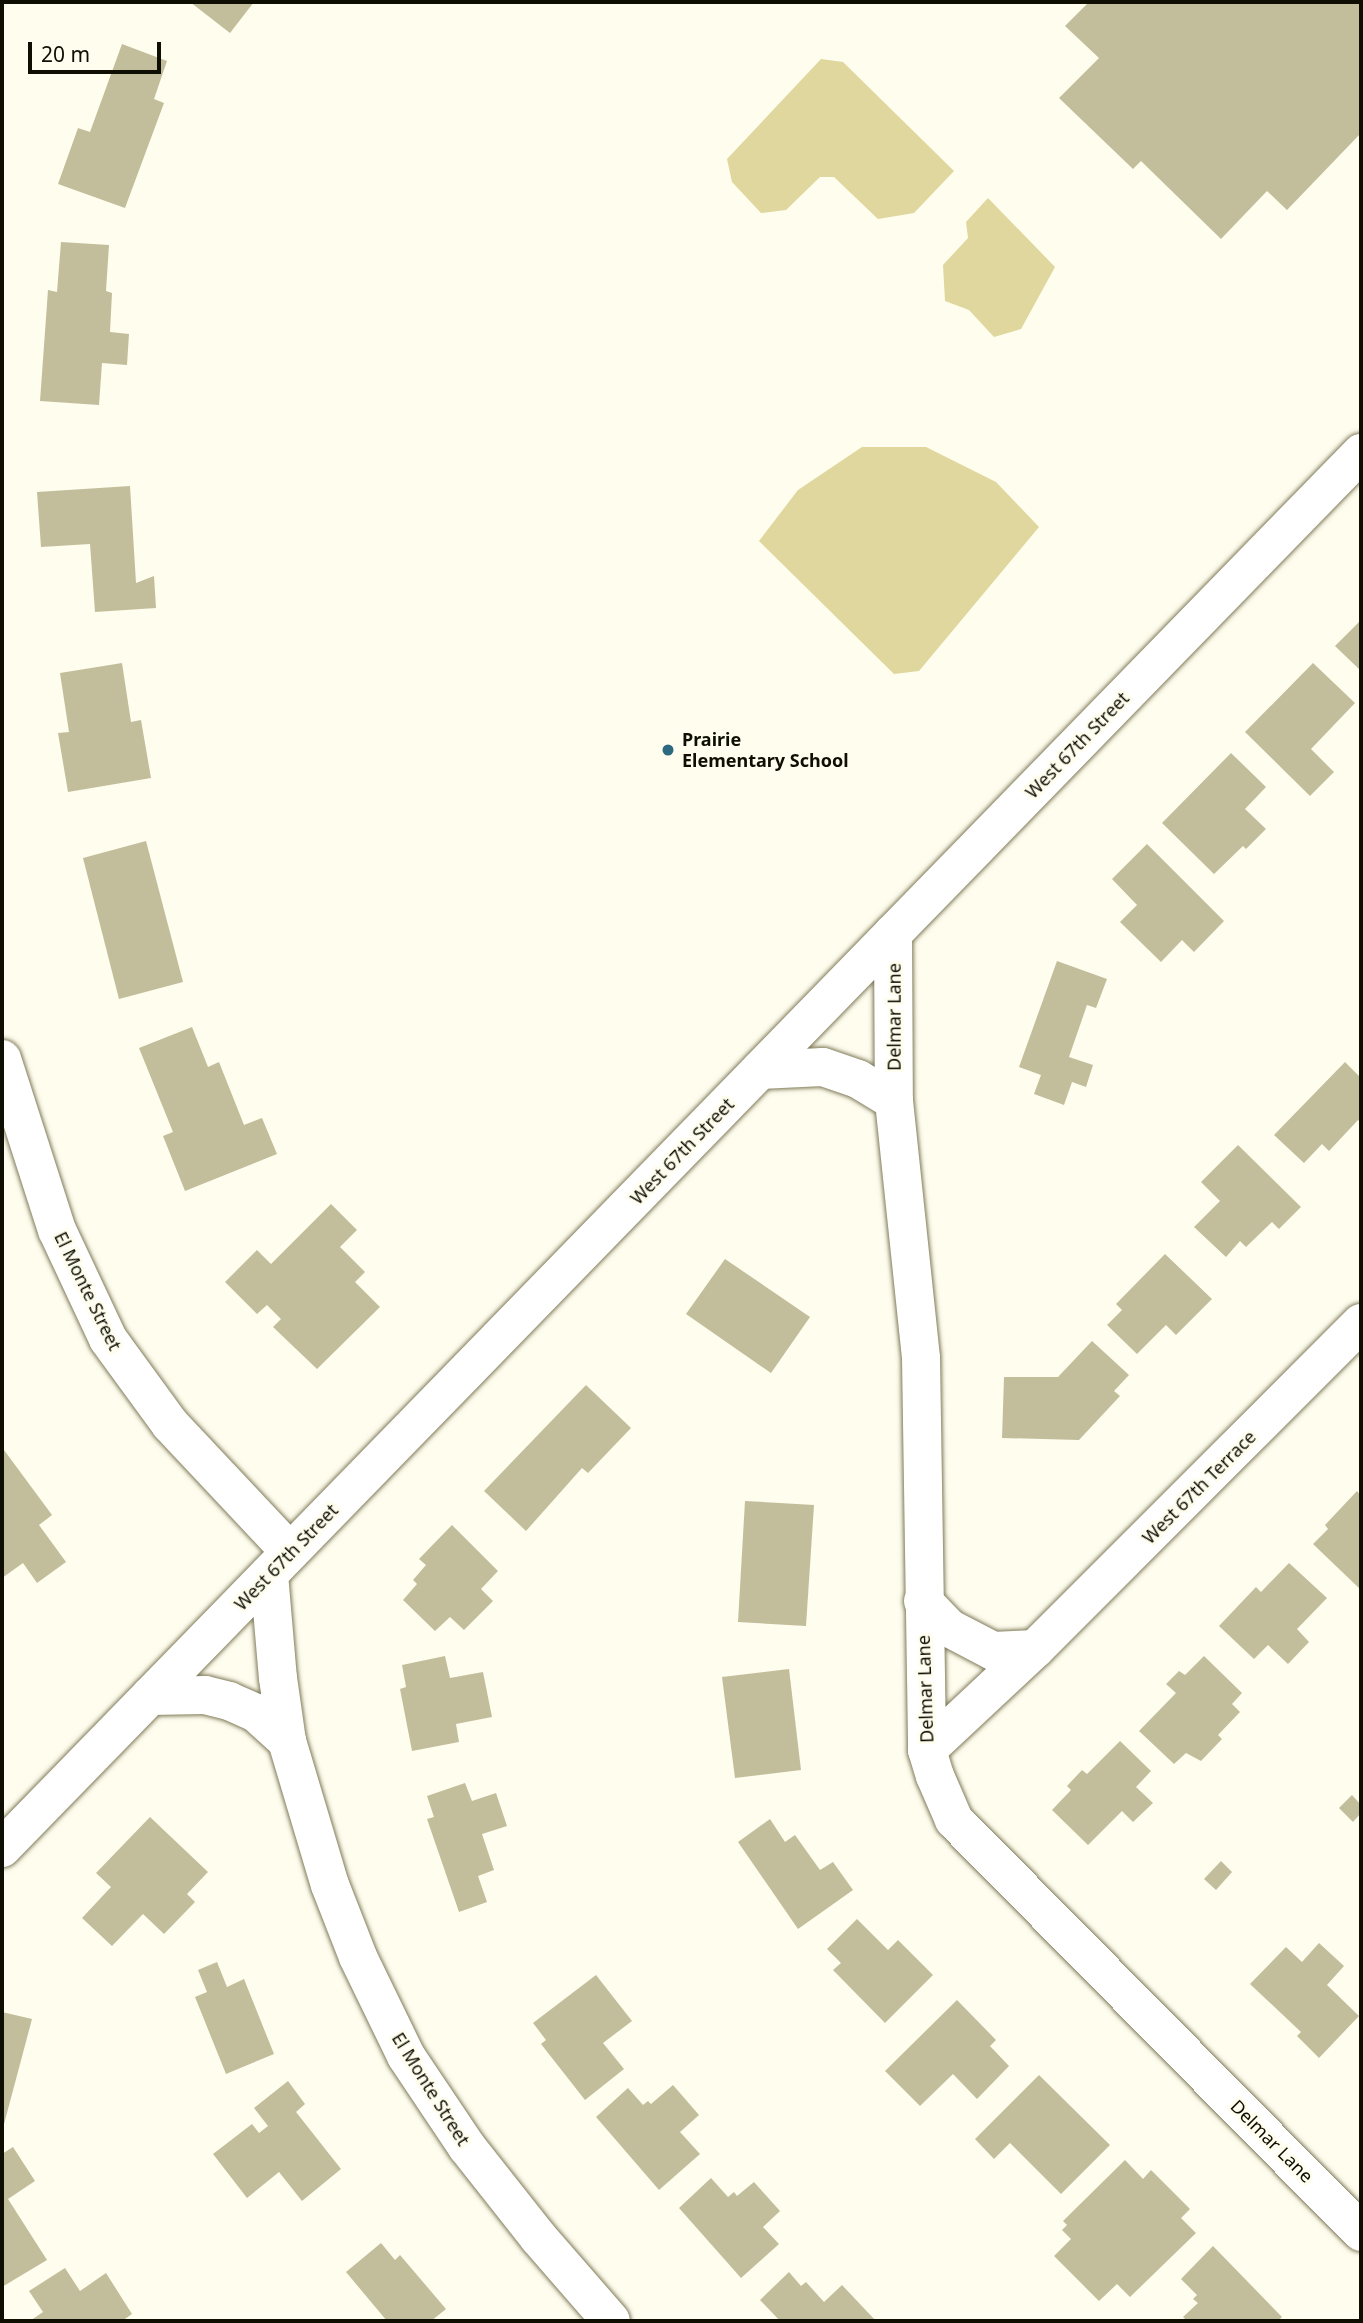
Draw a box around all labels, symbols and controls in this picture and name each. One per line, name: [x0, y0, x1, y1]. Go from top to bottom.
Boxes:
scale bar: [32, 28, 164, 72]
text: 20 m: [41, 40, 90, 68]
street label: West 67th Street: [1021, 687, 1133, 803]
place label: Prairie Elementary School: [682, 729, 849, 772]
marker: Prairie Elementary School: [660, 742, 676, 758]
street label: Delmar Lane: [883, 963, 905, 1071]
street label: West 67th Street: [626, 1093, 738, 1209]
street label: El Monte Street: [50, 1228, 126, 1354]
street label: West 67th Terrace: [1138, 1426, 1260, 1548]
street label: West 67th Street: [230, 1499, 342, 1615]
street label: Delmar Lane: [912, 1635, 938, 1743]
street label: El Monte Street: [388, 2028, 474, 2150]
street label: Delmar Lane: [1226, 2095, 1318, 2187]

